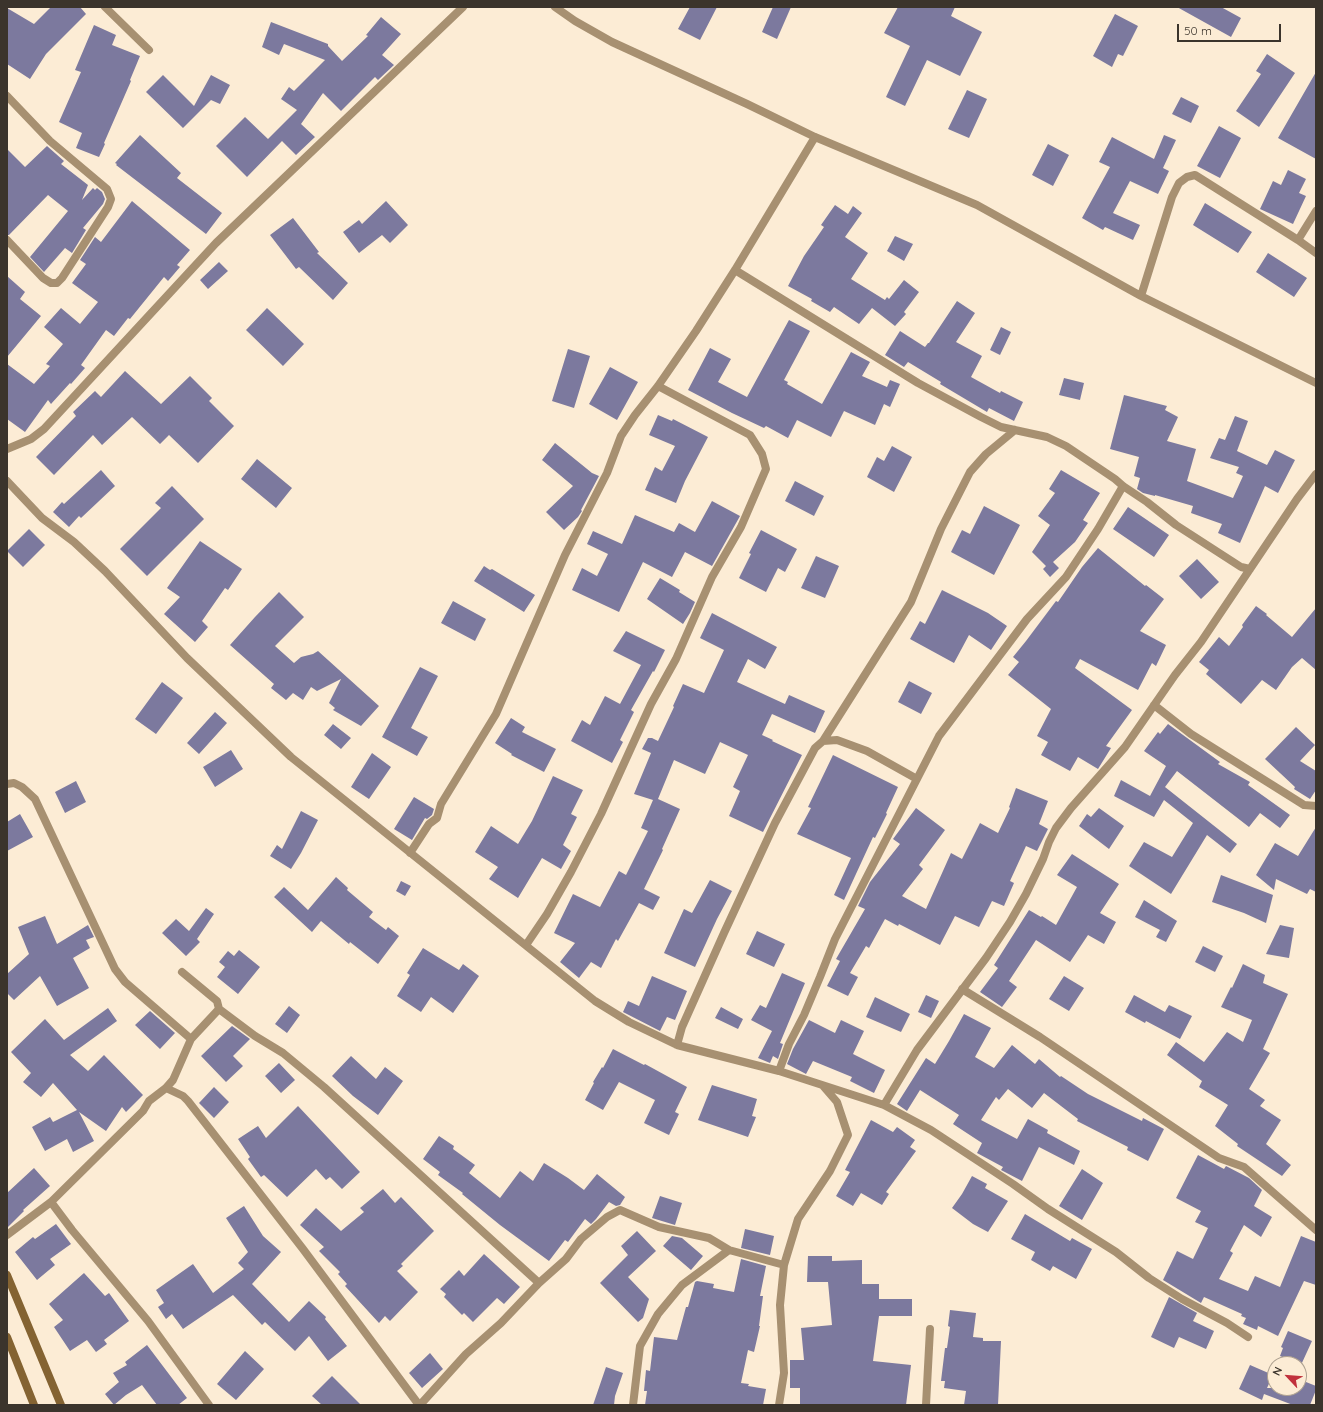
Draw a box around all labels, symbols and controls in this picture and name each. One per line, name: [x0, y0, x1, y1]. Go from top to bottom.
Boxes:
scale bar: [1179, 16, 1283, 42]
text: 50 m: [1184, 23, 1212, 38]
north arrow: [1267, 1356, 1307, 1396]
text: N: [1269, 1364, 1285, 1378]

